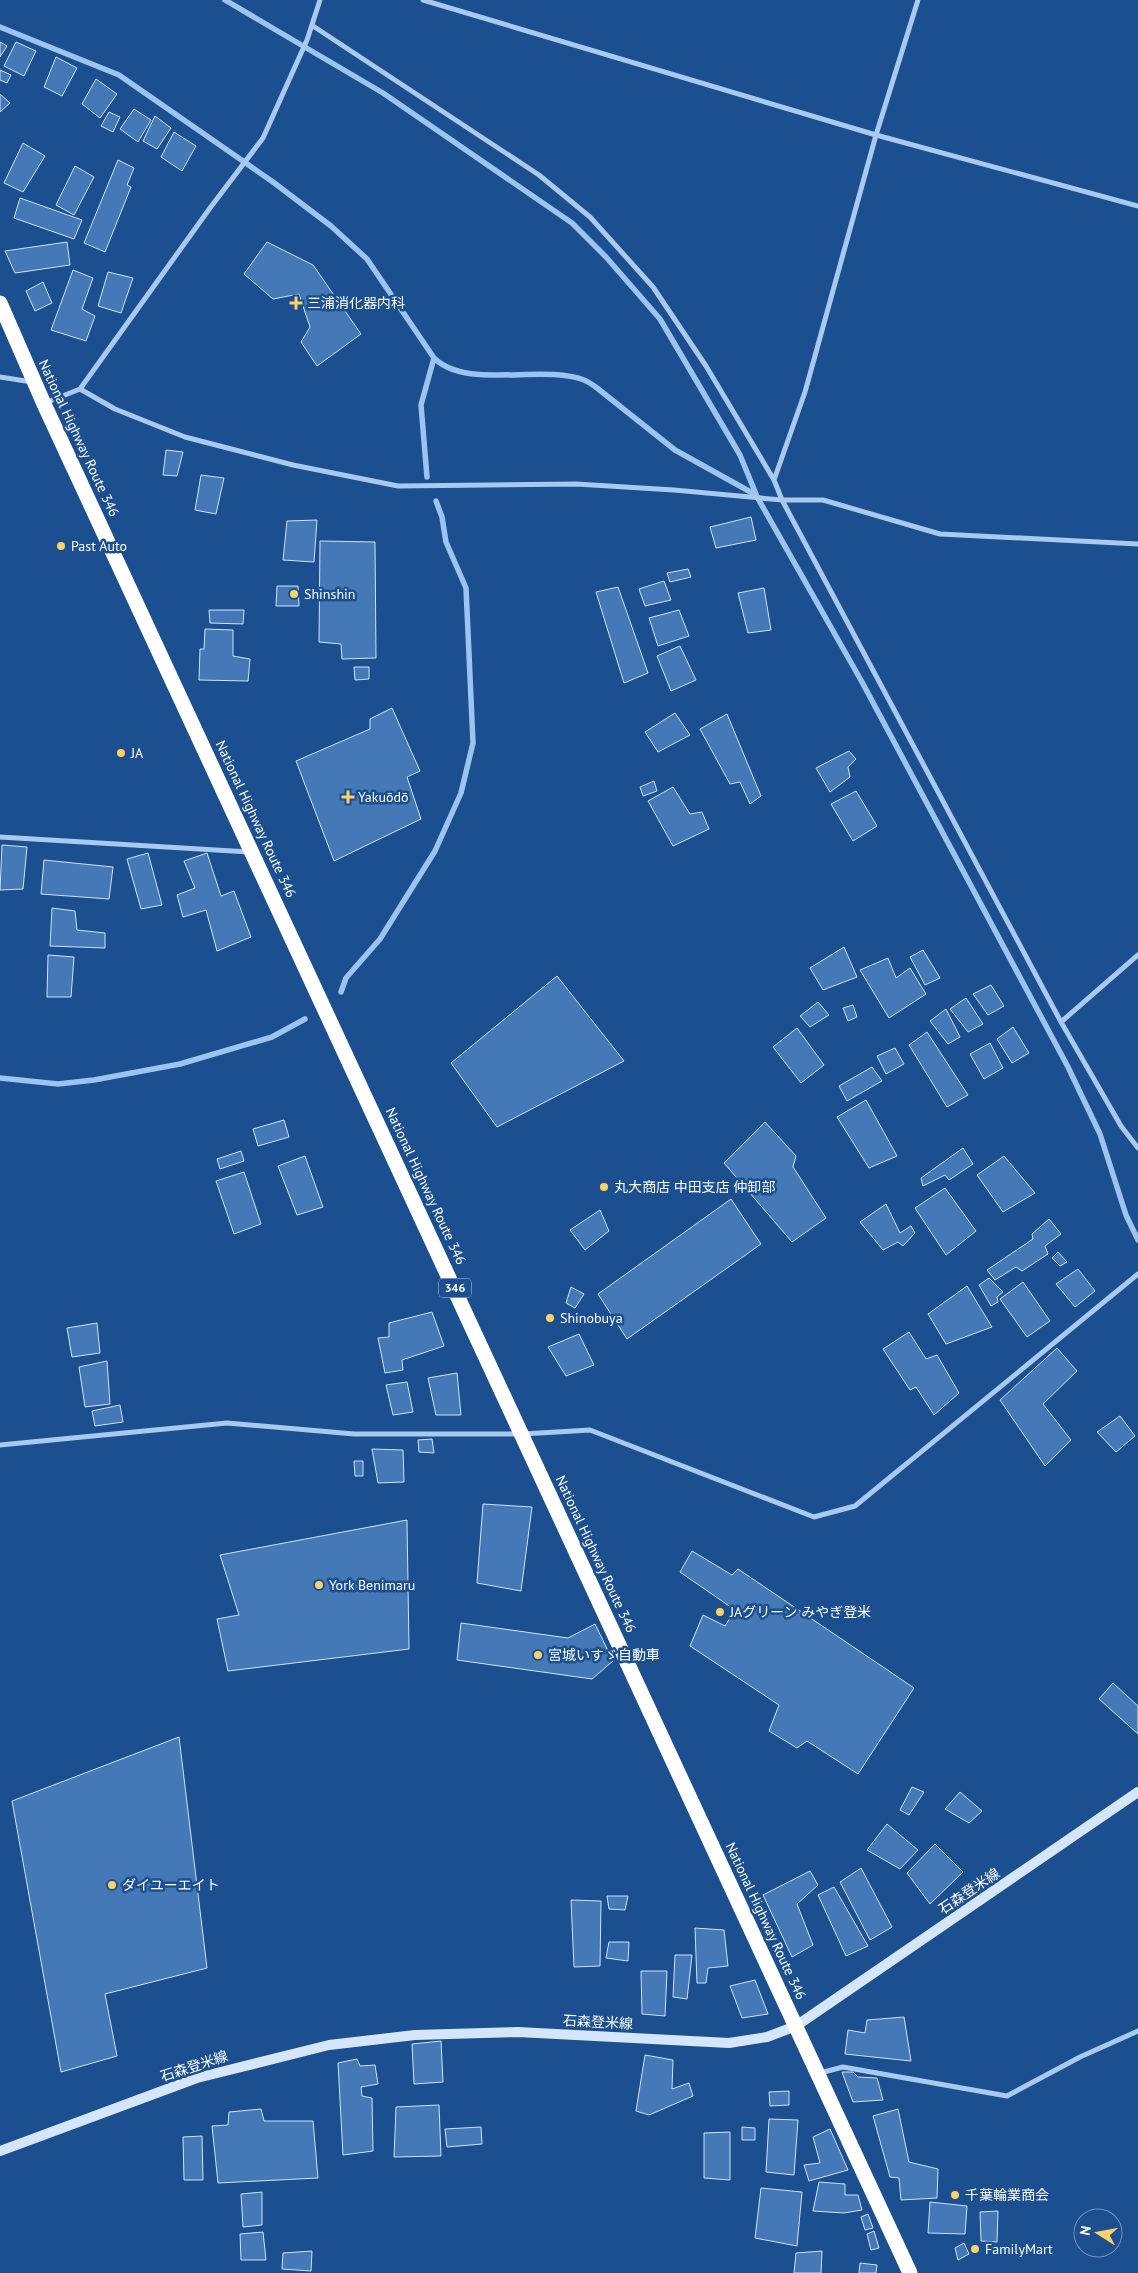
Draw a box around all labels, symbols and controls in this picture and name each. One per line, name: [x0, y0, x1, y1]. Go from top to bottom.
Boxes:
place label: 三浦消化器内科: [307, 294, 405, 312]
marker: 三浦消化器内科: [289, 296, 303, 310]
street label: National Highway Route 346: [35, 357, 123, 519]
place label: Past Auto: [71, 537, 127, 555]
marker: Past Auto: [55, 540, 67, 552]
place label: Shinshin: [304, 585, 355, 603]
marker: Shinshin: [288, 588, 300, 600]
street label: National Highway Route 346: [212, 738, 300, 900]
place label: JA: [130, 744, 144, 762]
marker: JA: [115, 747, 127, 759]
place label: Yakuōdō: [358, 788, 409, 806]
marker: Yakuōdō: [342, 791, 354, 803]
street label: National Highway Route 346: [382, 1105, 470, 1267]
place label: 丸大商店 中田支店 仲卸部: [614, 1178, 775, 1196]
marker: 丸大商店 中田支店 仲卸部: [598, 1181, 610, 1193]
road number: 346: [439, 1278, 471, 1298]
place label: Shinobuya: [560, 1309, 623, 1327]
marker: Shinobuya: [544, 1312, 556, 1324]
street label: National Highway Route 346: [552, 1473, 640, 1635]
place label: York Benimaru: [329, 1576, 415, 1594]
marker: York Benimaru: [313, 1579, 325, 1591]
place label: JAグリーン みやぎ登米: [729, 1603, 871, 1621]
marker: JAグリーン みやぎ登米: [714, 1606, 726, 1618]
place label: 宮城いすゞ自動車: [548, 1646, 660, 1664]
marker: 宮城いすゞ自動車: [532, 1649, 544, 1661]
street label: National Highway Route 346: [722, 1840, 810, 2002]
street label: 石森登米線: [935, 1864, 1003, 1918]
place label: ダイユーエイト: [122, 1876, 220, 1894]
marker: ダイユーエイト: [106, 1879, 118, 1891]
street label: 石森登米線: [563, 2011, 633, 2033]
street label: 石森登米線: [158, 2047, 230, 2085]
place label: 千葉輪業商会: [965, 2186, 1049, 2204]
marker: 千葉輪業商会: [949, 2189, 961, 2201]
north arrow: [1073, 2208, 1123, 2258]
text: N: [1076, 2224, 1095, 2237]
place label: FamilyMart: [985, 2240, 1053, 2258]
marker: FamilyMart: [969, 2243, 981, 2255]

